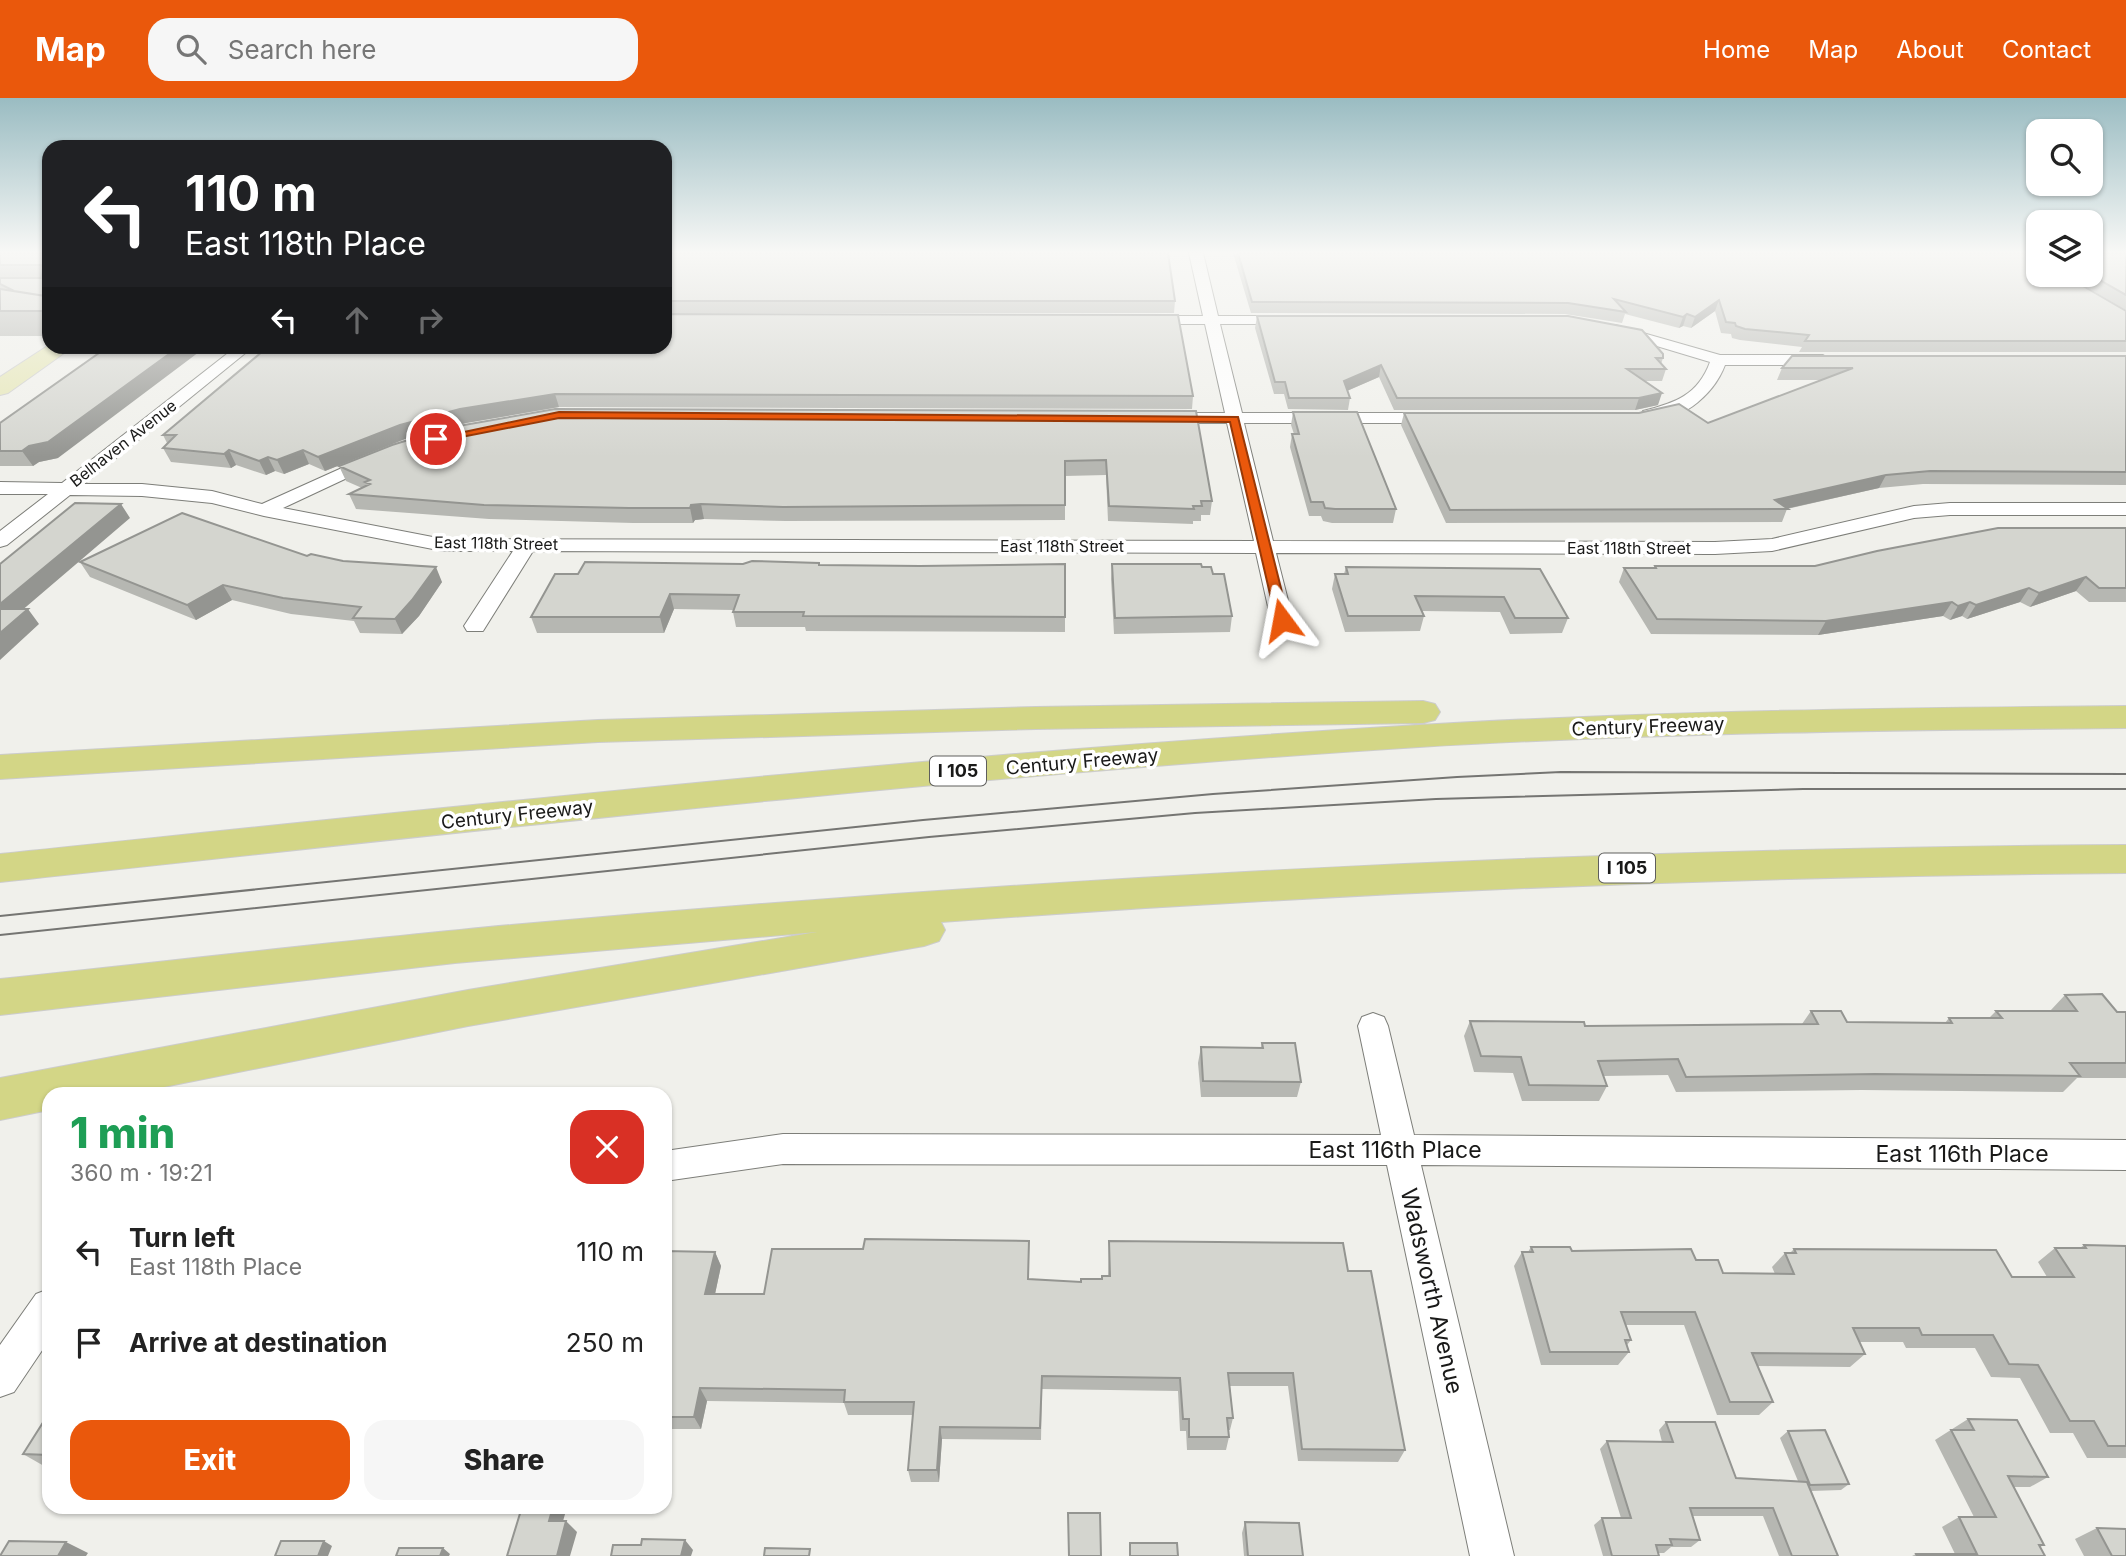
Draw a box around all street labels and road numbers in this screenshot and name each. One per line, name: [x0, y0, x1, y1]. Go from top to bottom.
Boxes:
street label: Belhaven Avenue: [66, 395, 180, 491]
street label: East 118th Street: [434, 532, 558, 554]
street label: East 118th Street: [1000, 536, 1124, 556]
street label: East 118th Street: [1567, 538, 1691, 558]
street label: Century Freeway: [1571, 712, 1725, 741]
street label: Century Freeway: [1005, 743, 1160, 780]
road number: I 105: [930, 756, 986, 786]
street label: Century Freeway: [440, 795, 595, 834]
road number: I 105: [1599, 854, 1655, 882]
street label: East 116th Place: [1308, 1136, 1482, 1164]
street label: East 116th Place: [1875, 1140, 2049, 1168]
street label: Wadsworth Avenue: [1395, 1185, 1469, 1397]

